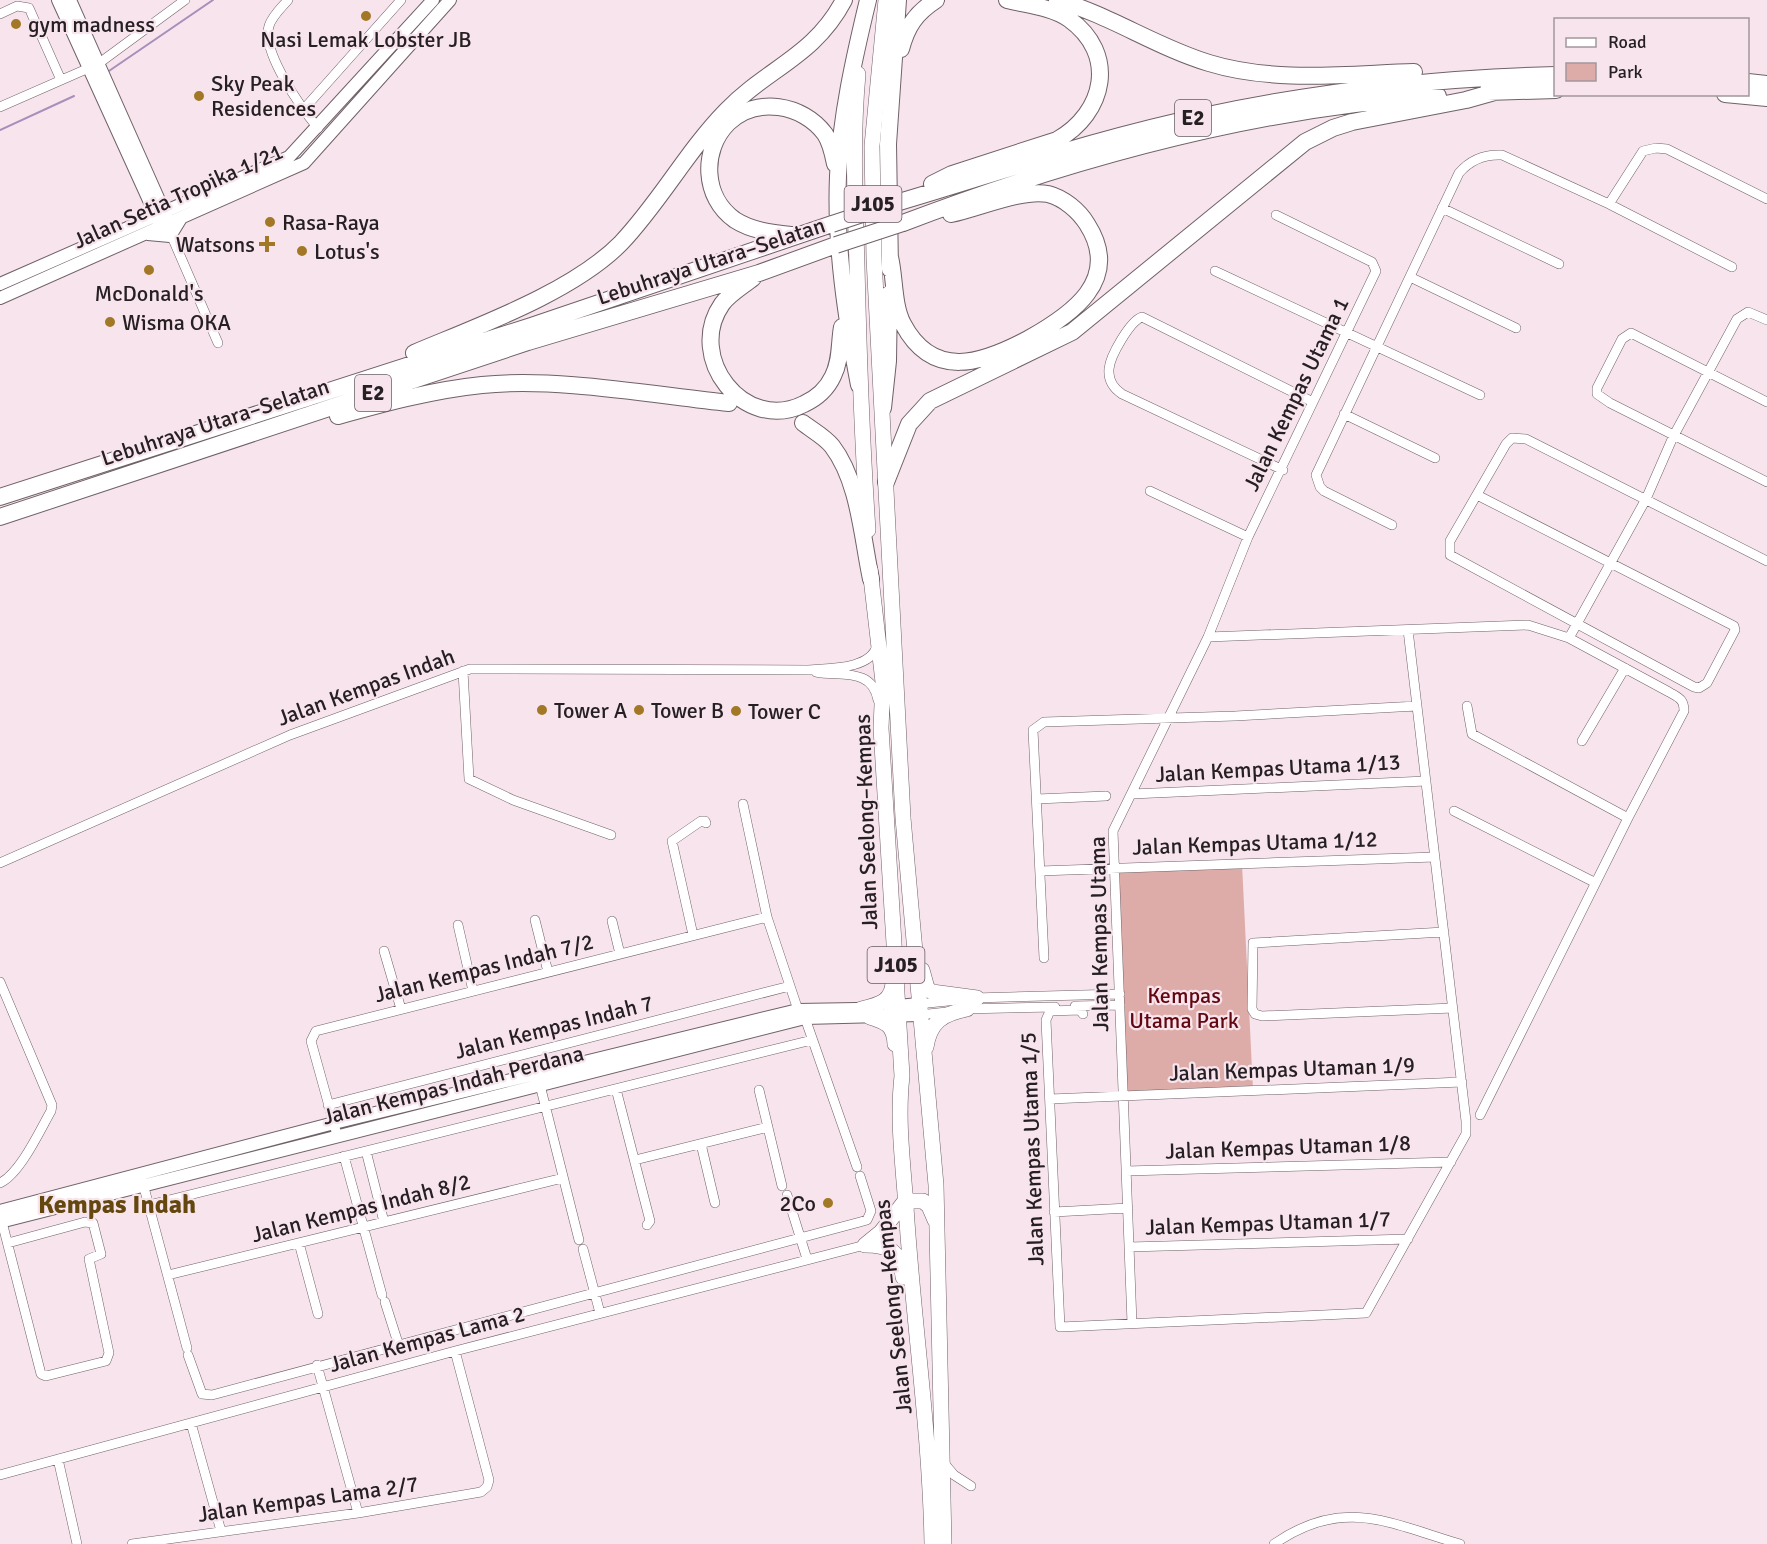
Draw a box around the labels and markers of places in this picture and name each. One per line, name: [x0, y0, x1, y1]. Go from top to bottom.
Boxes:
marker: Nasi Lemak Lobster JB: [359, 9, 373, 23]
place label: gym madness: [28, 11, 155, 38]
marker: gym madness: [9, 17, 23, 31]
place label: Nasi Lemak Lobster JB: [260, 26, 472, 53]
place label: Sky Peak Residences: [211, 70, 316, 122]
marker: Sky Peak Residences: [192, 89, 206, 103]
place label: Rasa-Raya: [282, 209, 380, 236]
marker: Rasa-Raya: [263, 215, 277, 229]
place label: Watsons: [176, 231, 255, 258]
marker: Watsons: [260, 237, 274, 251]
place label: Lotus's: [314, 238, 380, 265]
marker: Lotus's: [295, 244, 309, 258]
marker: McDonald's: [142, 263, 156, 277]
place label: McDonald's: [94, 280, 204, 307]
place label: Wisma OKA: [122, 309, 231, 336]
marker: Wisma OKA: [103, 315, 117, 329]
place label: Tower A: [554, 697, 628, 724]
place label: Tower B: [651, 697, 724, 724]
place label: Tower C: [748, 698, 821, 725]
marker: Tower A: [535, 703, 549, 717]
marker: Tower B: [632, 703, 646, 717]
marker: Tower C: [729, 704, 743, 718]
place label: 2Co: [780, 1190, 816, 1217]
marker: 2Co: [821, 1196, 835, 1210]

